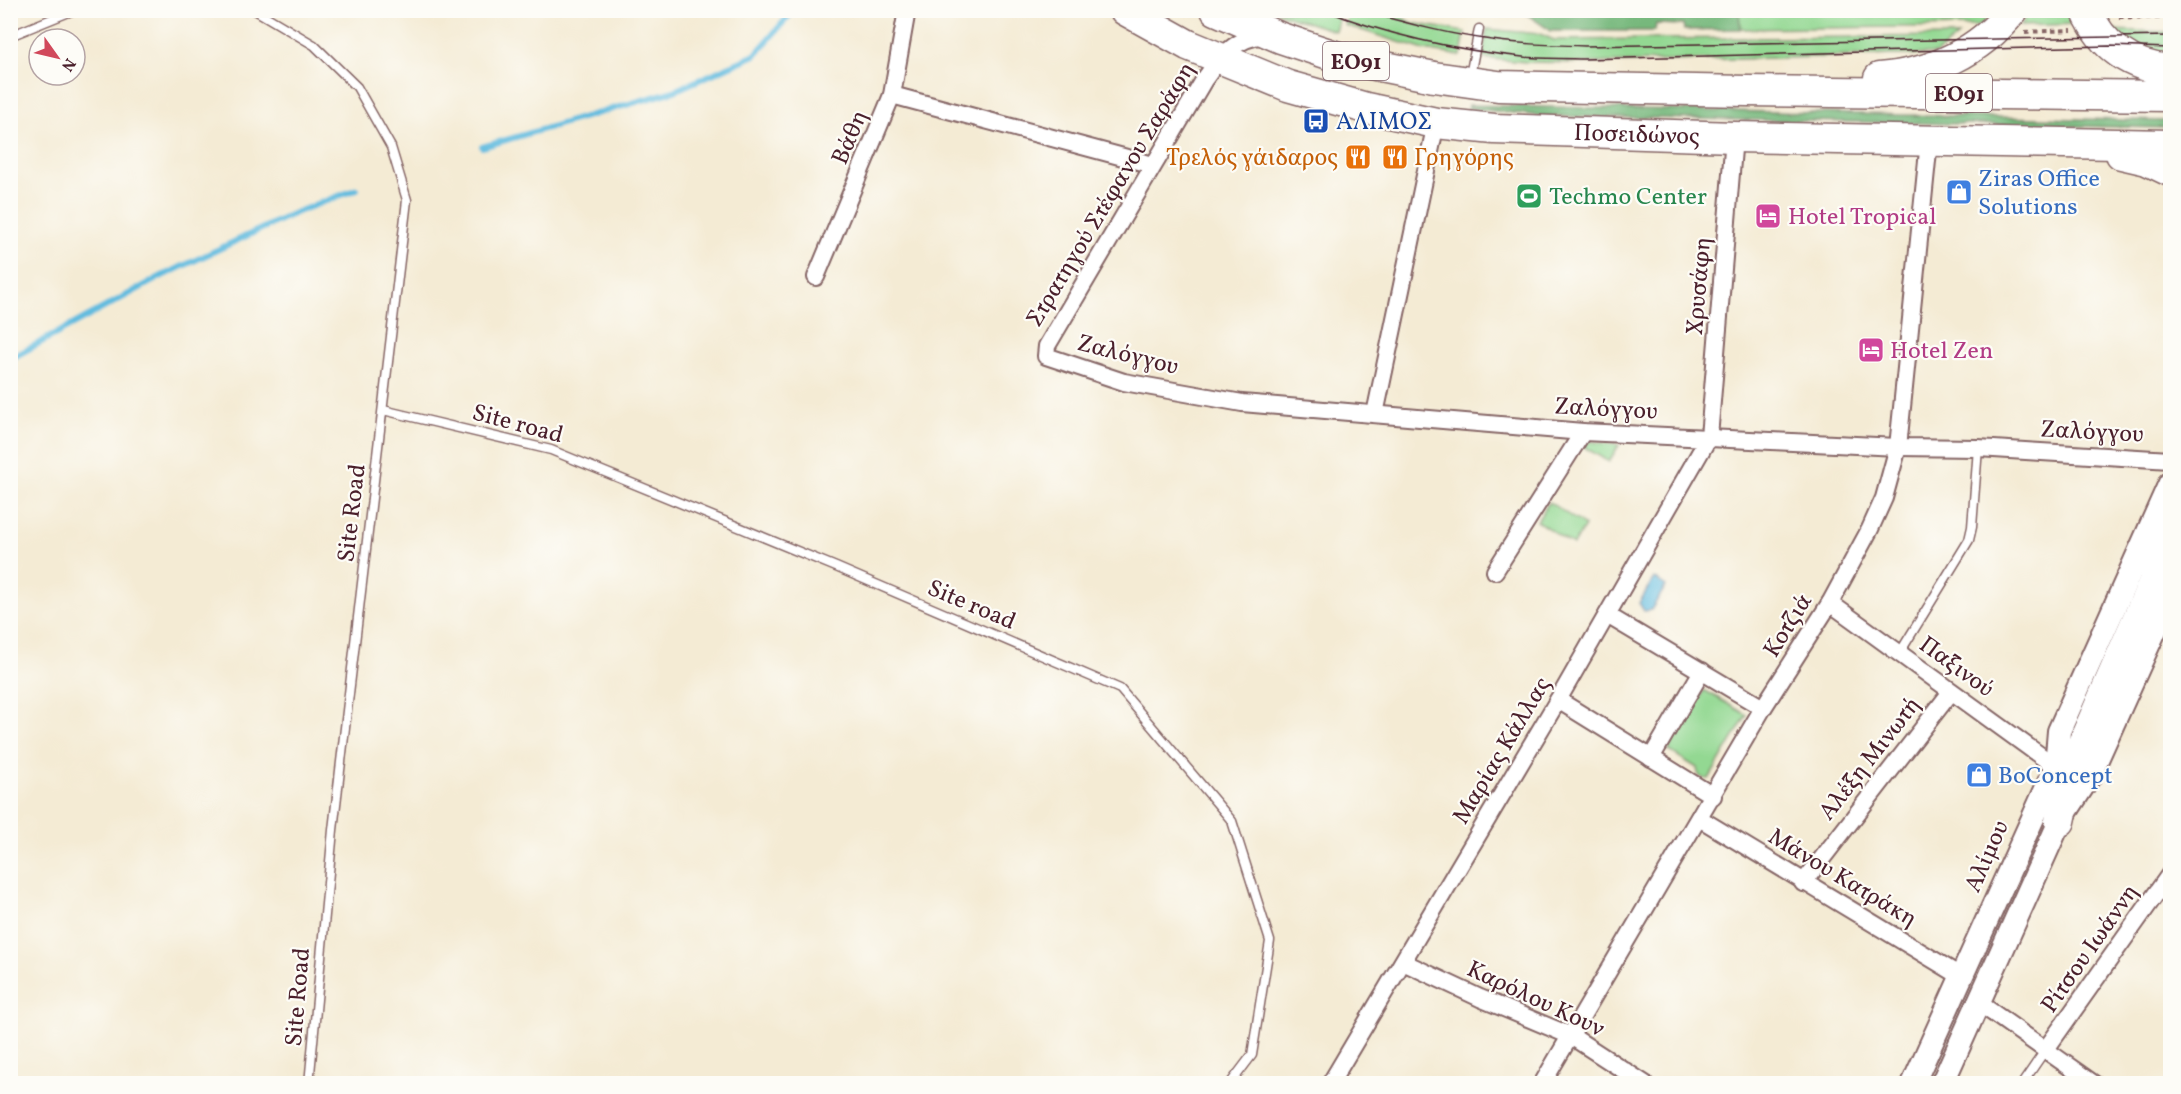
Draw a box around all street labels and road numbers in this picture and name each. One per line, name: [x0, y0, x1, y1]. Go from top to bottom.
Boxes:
road number: ΕΟ91: [1323, 42, 1389, 80]
street label: Στρατηγού Στέφανου Σαράφη: [1019, 56, 1205, 334]
road number: ΕΟ91: [1926, 74, 1992, 112]
street label: Βάθη: [824, 105, 878, 170]
street label: Ποσειδώνος: [1573, 117, 1700, 155]
street label: Χρυσάφη: [1679, 236, 1721, 337]
street label: Ζαλόγγου: [1073, 327, 1182, 385]
street label: Ζαλόγγου: [1553, 390, 1658, 430]
street label: Site road: [468, 396, 567, 453]
street label: Ζαλόγγου: [2039, 413, 2144, 453]
street label: Site Road: [330, 462, 376, 564]
street label: Site road: [922, 572, 1021, 640]
street label: Κοτζιά: [1756, 588, 1822, 665]
street label: Παξινού: [1911, 629, 2000, 706]
street label: Μαρίας Κάλλας: [1445, 671, 1560, 831]
street label: Αλέξη Μινωτή: [1811, 690, 1930, 828]
street label: Αλίμου: [1957, 815, 2019, 898]
street label: Μάνου Κατράκη: [1761, 821, 1923, 937]
street label: Ρίτσου Ιωάννη: [2034, 878, 2148, 1021]
street label: Site Road: [278, 946, 320, 1048]
street label: Καρόλου Κουν: [1461, 953, 1610, 1047]

